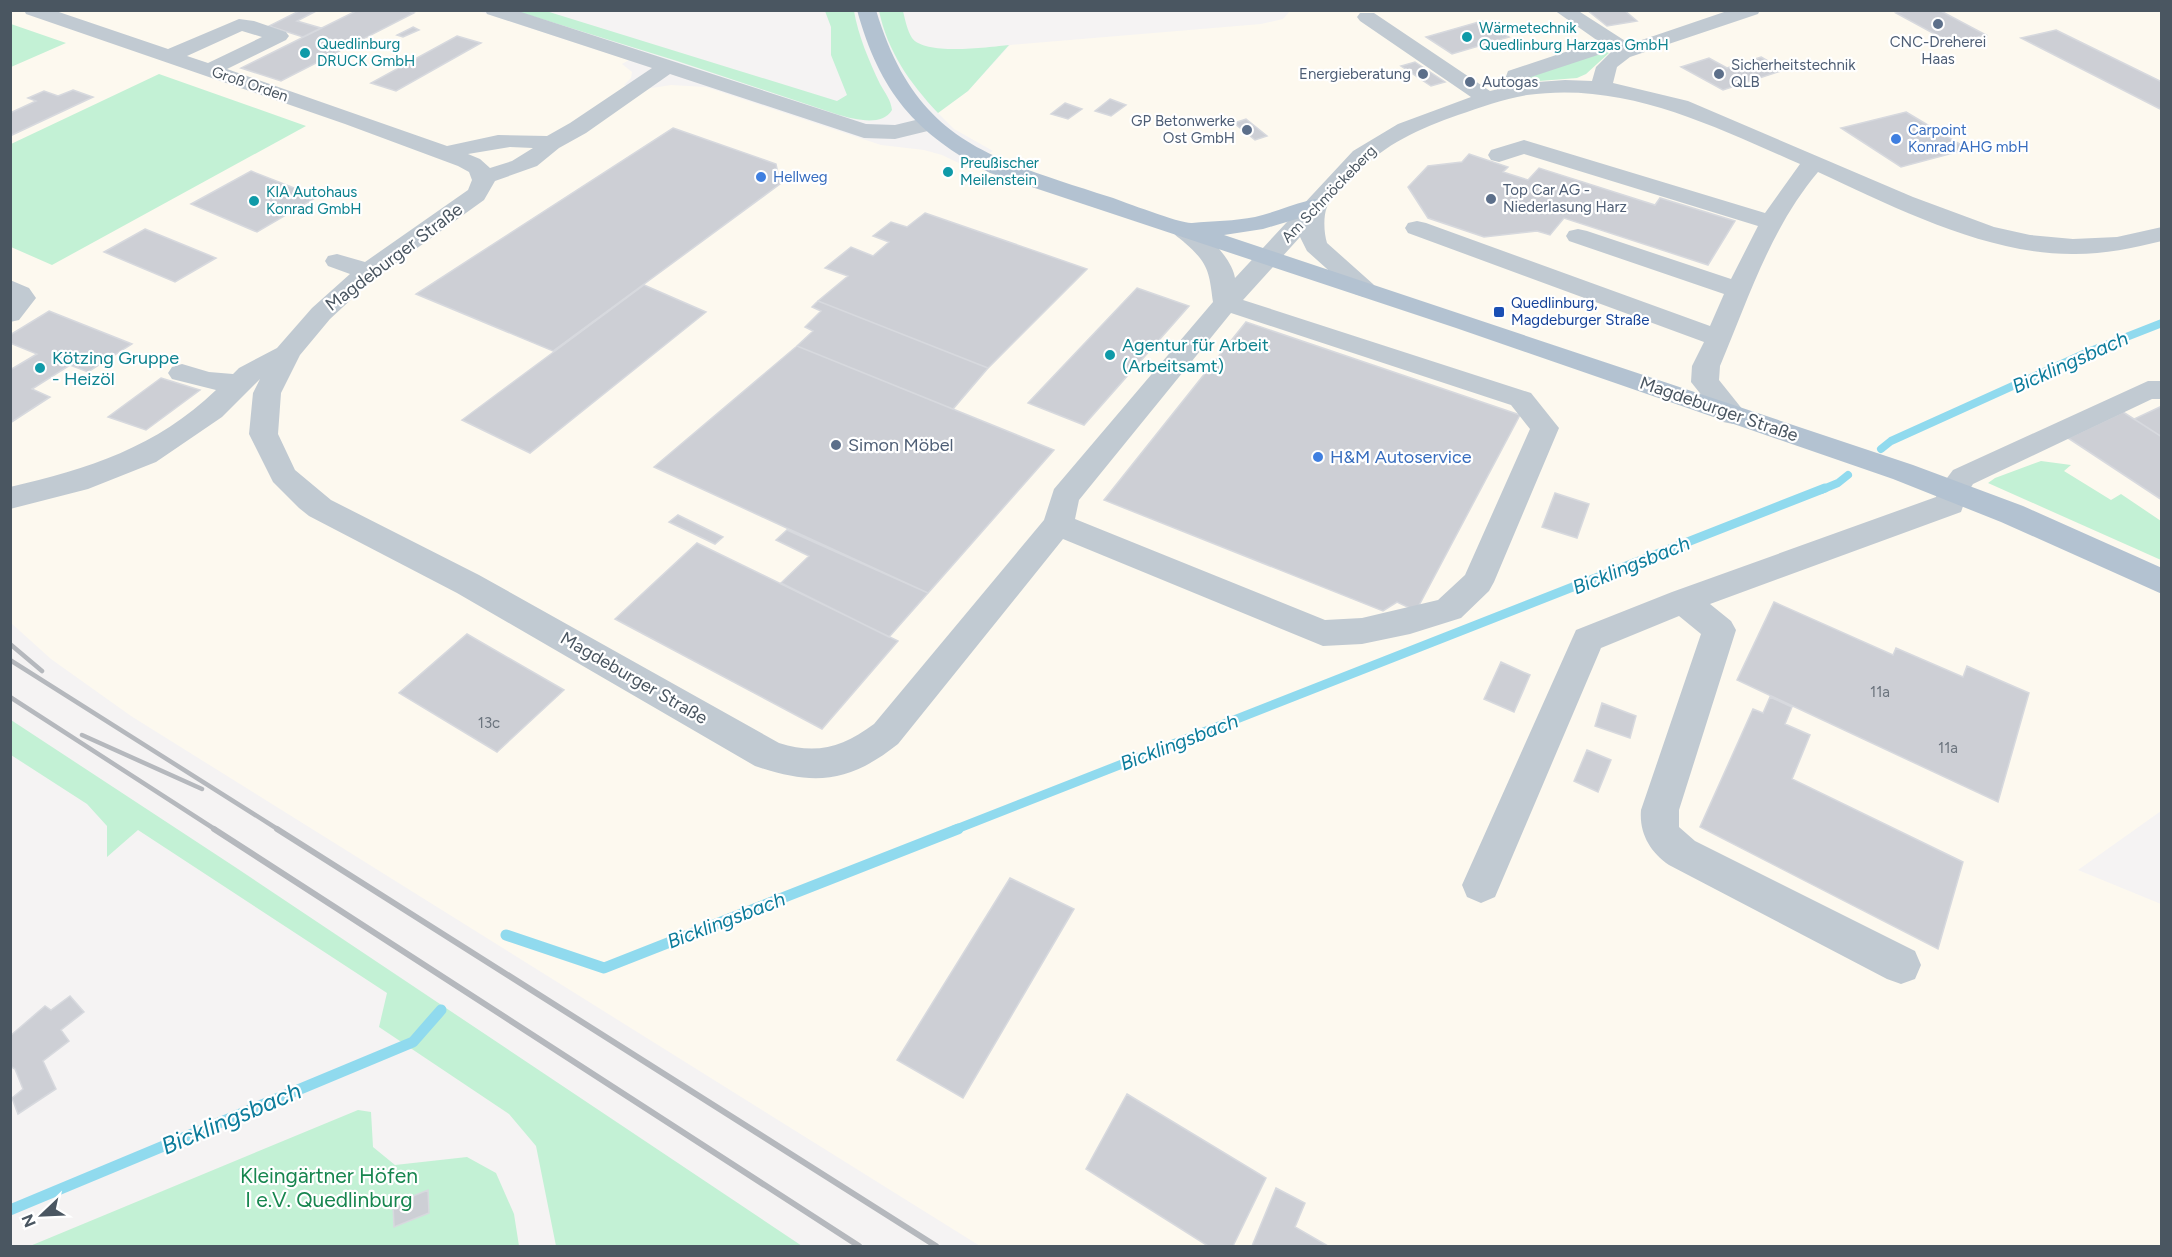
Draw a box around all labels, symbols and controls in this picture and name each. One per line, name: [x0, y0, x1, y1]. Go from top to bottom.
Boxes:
marker: CNC-Dreherei Haas: [1931, 17, 1945, 31]
place label: Wärmetechnik Quedlinburg Harzgas GmbH: [1479, 19, 1669, 54]
marker: Wärmetechnik Quedlinburg Harzgas GmbH: [1460, 30, 1474, 44]
place label: CNC-Dreherei Haas: [1890, 33, 1986, 68]
place label: Quedlinburg DRUCK GmbH: [317, 35, 415, 70]
marker: Quedlinburg DRUCK GmbH: [298, 46, 312, 60]
place label: Sicherheitstechnik QLB: [1731, 56, 1856, 91]
street label: Groß Orden: [210, 63, 290, 105]
place label: Energieberatung: [1299, 65, 1411, 83]
marker: Energieberatung: [1416, 67, 1430, 81]
marker: Sicherheitstechnik QLB: [1712, 67, 1726, 81]
place label: Autogas: [1482, 73, 1538, 91]
marker: Autogas: [1463, 75, 1477, 89]
place label: GP Betonwerke Ost GmbH: [1131, 112, 1235, 147]
place label: Carpoint Konrad AHG mbH: [1908, 121, 2029, 156]
marker: GP Betonwerke Ost GmbH: [1240, 123, 1254, 137]
marker: Carpoint Konrad AHG mbH: [1889, 132, 1903, 146]
street label: Am Schmöckeberg: [1278, 142, 1380, 246]
place label: Preußischer Meilenstein: [960, 154, 1039, 189]
marker: Preußischer Meilenstein: [941, 165, 955, 179]
place label: Hellweg: [773, 168, 828, 186]
marker: Hellweg: [754, 170, 768, 184]
place label: Top Car AG - Niederlasung Harz: [1503, 181, 1627, 216]
place label: KIA Autohaus Konrad GmbH: [266, 183, 362, 218]
marker: Top Car AG - Niederlasung Harz: [1484, 192, 1498, 206]
marker: KIA Autohaus Konrad GmbH: [247, 194, 261, 208]
street label: Magdeburger Straße: [321, 198, 467, 316]
place label: Quedlinburg, Magdeburger Straße: [1511, 294, 1649, 329]
marker: Quedlinburg, Magdeburger Straße: [1492, 305, 1506, 319]
water label: Bicklingsbach: [2008, 326, 2132, 398]
place label: Agentur für Arbeit (Arbeitsamt): [1122, 334, 1269, 377]
place label: Kötzing Gruppe - Heizöl: [52, 347, 179, 390]
marker: Agentur für Arbeit (Arbeitsamt): [1103, 348, 1117, 362]
marker: Kötzing Gruppe - Heizöl: [33, 361, 47, 375]
street label: Magdeburger Straße: [1637, 372, 1801, 446]
place label: Simon Möbel: [848, 434, 953, 456]
marker: Simon Möbel: [829, 438, 843, 452]
place label: H&M Autoservice: [1330, 446, 1472, 468]
marker: H&M Autoservice: [1311, 450, 1325, 464]
water label: Bicklingsbach: [1569, 531, 1693, 599]
street label: Magdeburger Straße: [557, 627, 712, 729]
house number: 11a: [1870, 683, 1890, 701]
water label: Bicklingsbach: [1117, 709, 1241, 775]
house number: 13c: [478, 714, 500, 732]
house number: 11a: [1938, 739, 1958, 757]
water label: Bicklingsbach: [664, 887, 788, 953]
water label: Bicklingsbach: [157, 1076, 305, 1160]
park label: Kleingärtner Höfen I e.V. Quedlinburg: [240, 1163, 418, 1212]
north arrow: [12, 1185, 72, 1245]
text: N: [17, 1211, 40, 1230]

